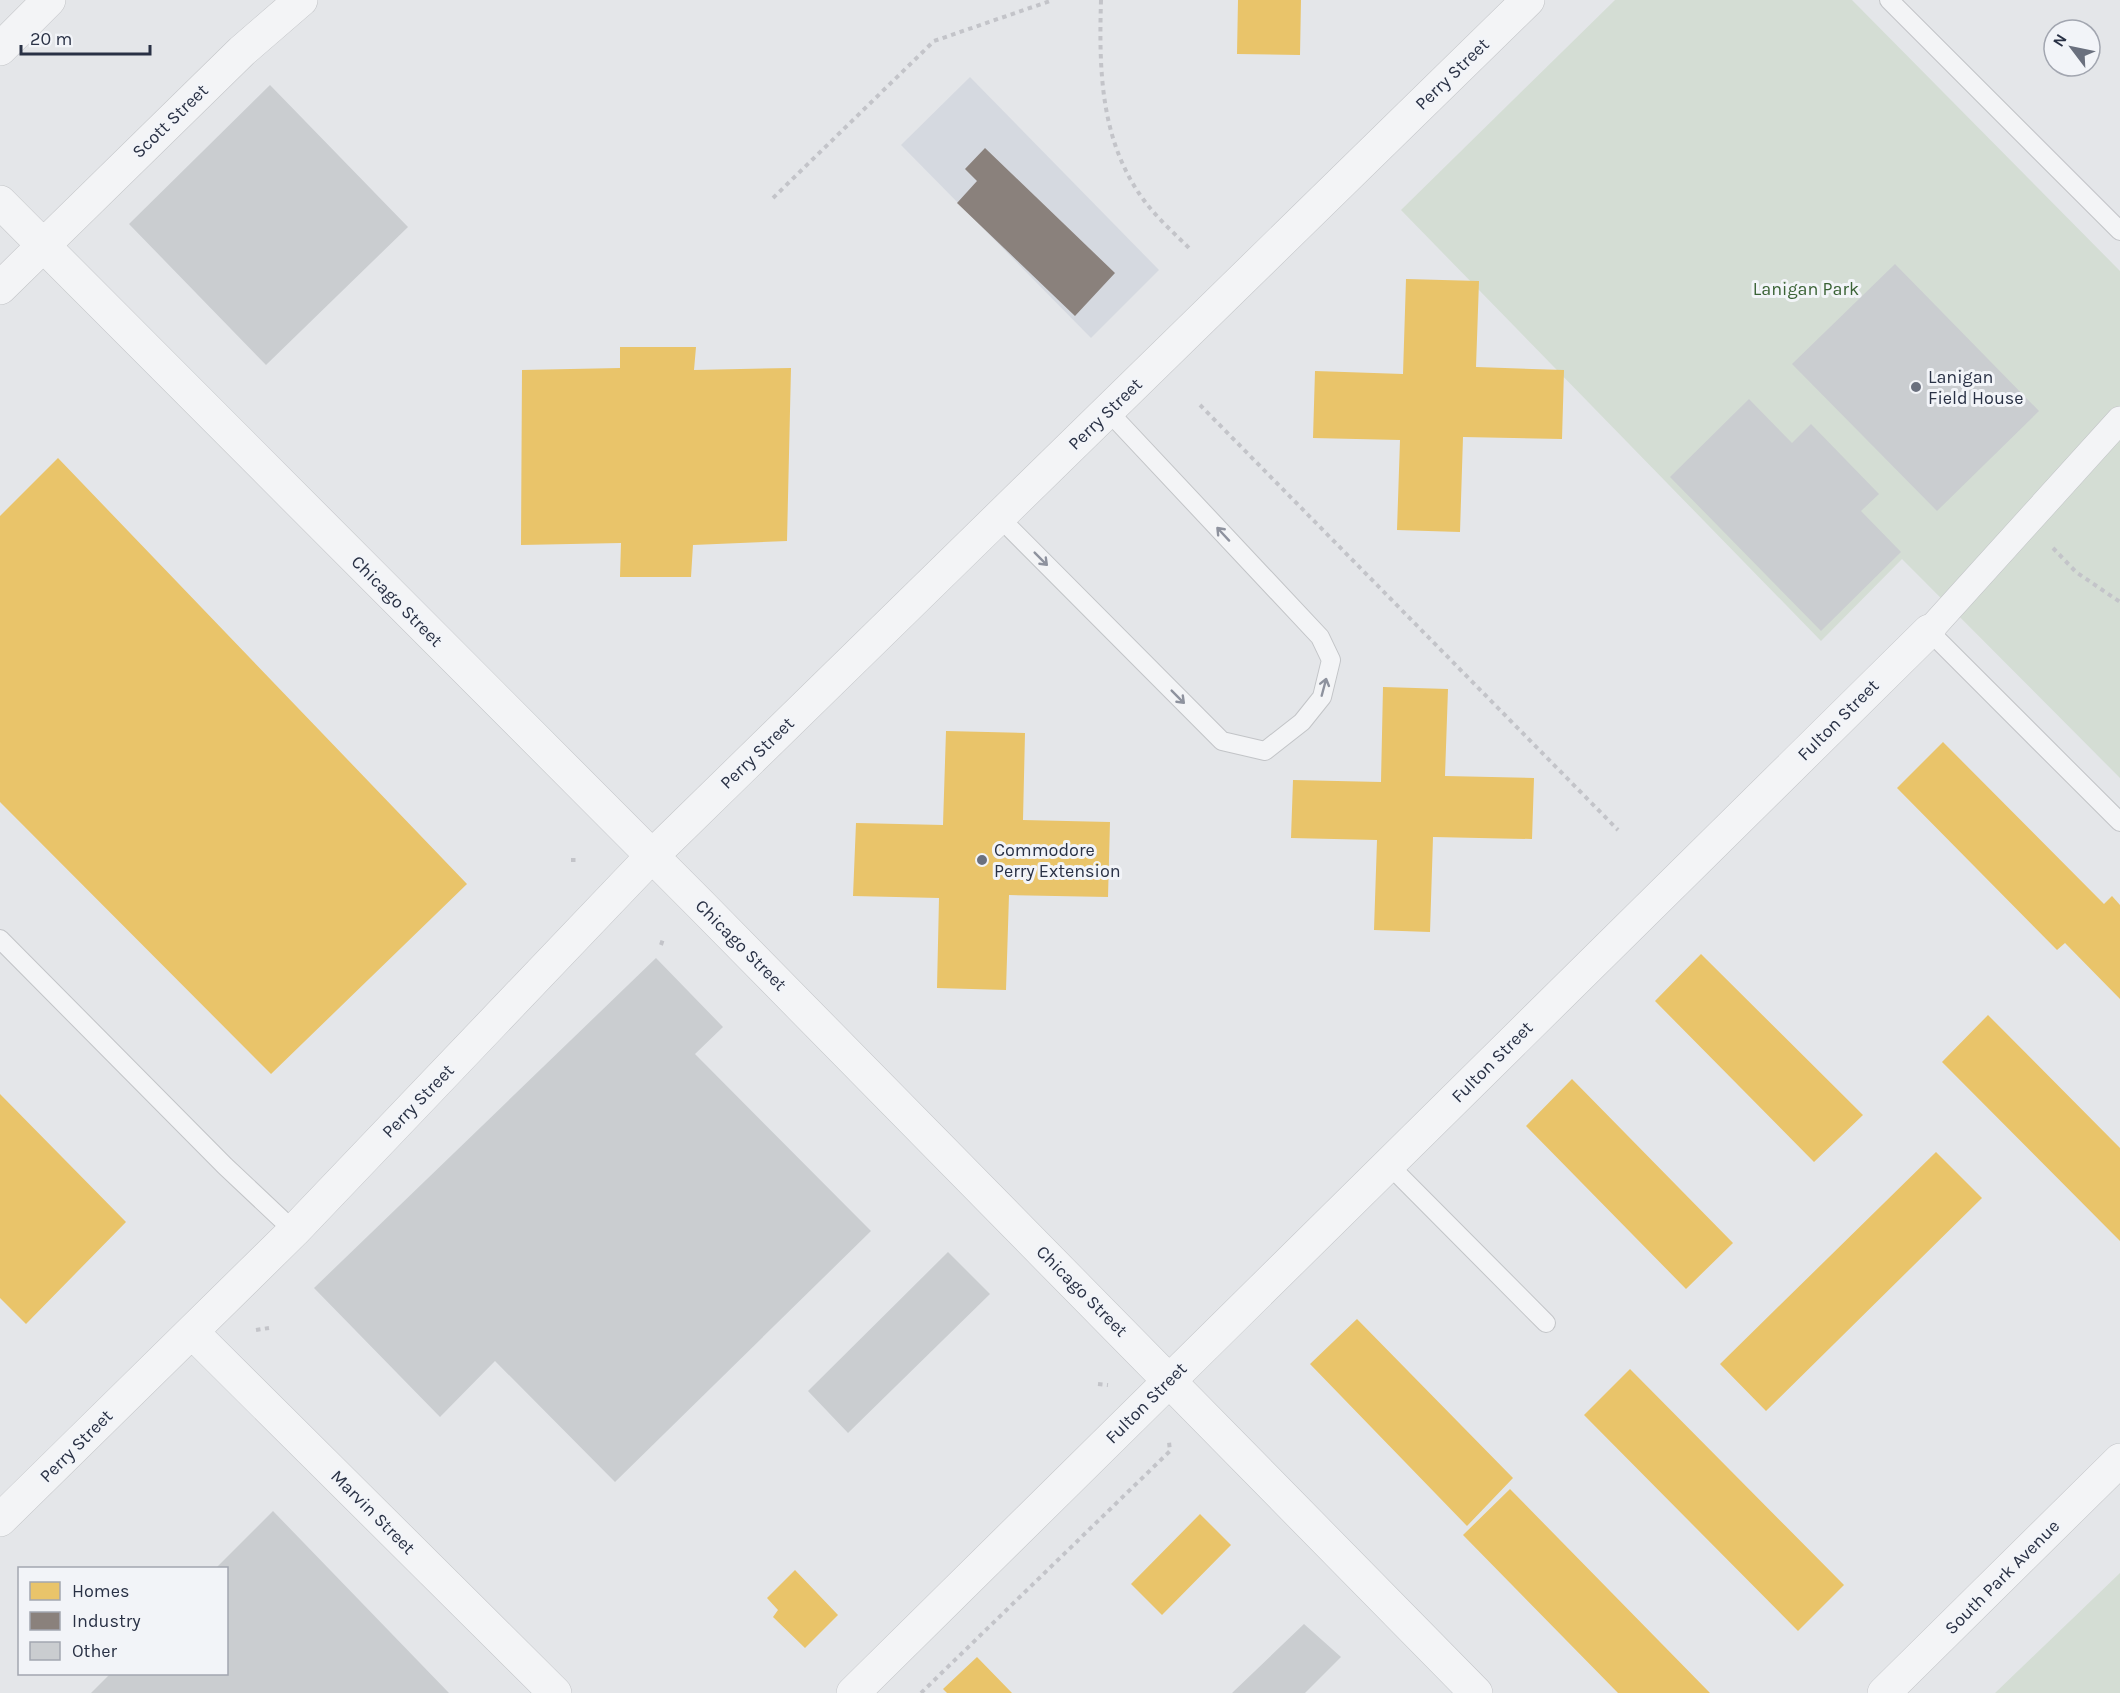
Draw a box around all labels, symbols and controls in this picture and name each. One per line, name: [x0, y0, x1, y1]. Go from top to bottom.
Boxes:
scale bar: [21, 18, 150, 56]
north arrow: [2042, 18, 2102, 78]
text: 20 m: [30, 28, 72, 50]
text: N: [2049, 30, 2071, 50]
street label: Perry Street: [1410, 33, 1494, 115]
street label: Scott Street: [127, 79, 213, 163]
park label: Lanigan Park: [1753, 278, 1859, 300]
place label: Lanigan Field House: [1928, 366, 2024, 409]
street label: Perry Street: [1063, 373, 1147, 455]
marker: Lanigan Field House: [1909, 380, 1923, 394]
one-way arrow: [1216, 526, 1231, 541]
street label: Chicago Street: [347, 551, 447, 651]
one-way arrow: [1033, 551, 1048, 566]
street label: Fulton Street: [1793, 675, 1883, 765]
one-way arrow: [1318, 678, 1330, 697]
one-way arrow: [1171, 690, 1185, 705]
street label: Perry Street: [715, 712, 799, 794]
place label: Commodore Perry Extension: [994, 839, 1121, 882]
marker: Commodore Perry Extension: [975, 853, 989, 867]
street label: Chicago Street: [691, 895, 791, 995]
street label: Fulton Street: [1447, 1017, 1537, 1107]
street label: Perry Street: [377, 1059, 459, 1143]
street label: Chicago Street: [1032, 1241, 1132, 1341]
street label: Fulton Street: [1101, 1358, 1191, 1448]
street label: Perry Street: [35, 1405, 117, 1487]
street label: Marvin Street: [326, 1465, 420, 1559]
street label: South Park Avenue: [1940, 1515, 2064, 1639]
legend: [18, 1567, 228, 1675]
text: Homes: [72, 1580, 129, 1602]
text: Industry: [72, 1610, 141, 1632]
text: Other: [72, 1640, 117, 1662]

